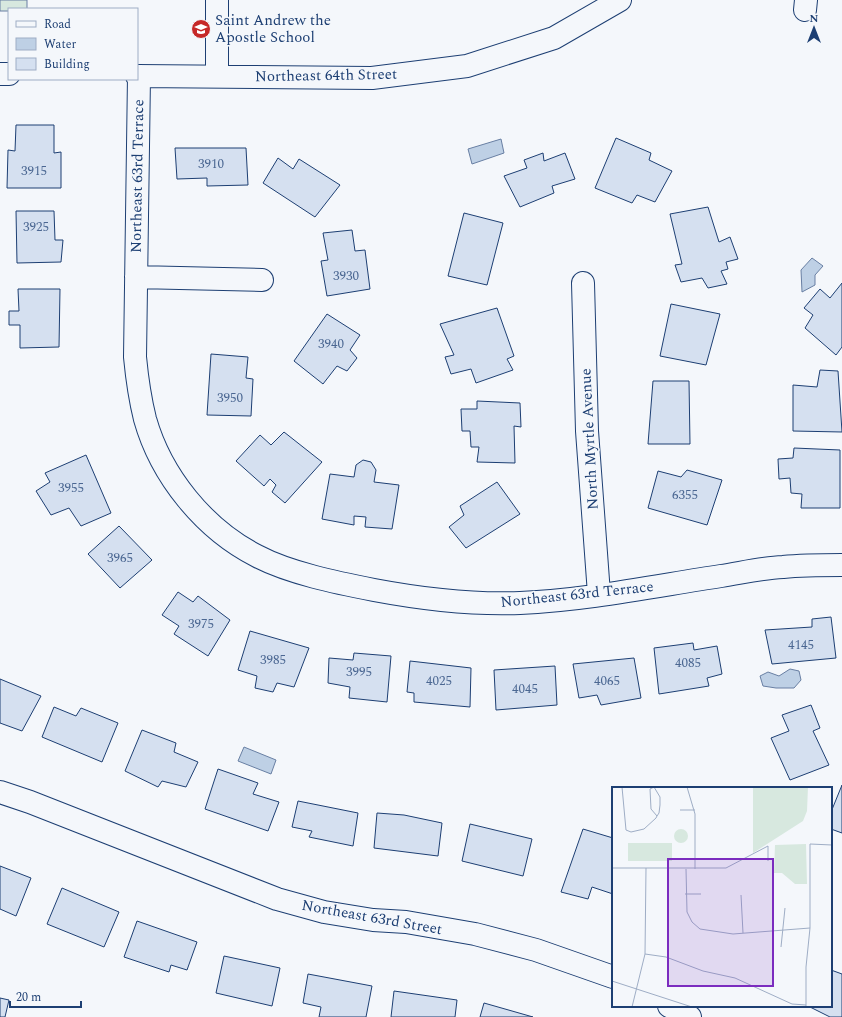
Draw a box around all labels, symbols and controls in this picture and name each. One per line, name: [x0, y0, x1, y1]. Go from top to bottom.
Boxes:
legend: [8, 8, 138, 80]
north arrow: [794, 8, 834, 48]
place label: Saint Andrew the Apostle School: [215, 9, 331, 49]
text: N: [810, 10, 819, 27]
text: Road: [44, 15, 71, 34]
school or university icon: Saint Andrew the Apostle School: [190, 18, 212, 40]
text: Water: [44, 35, 76, 54]
text: Building: [44, 55, 90, 74]
street label: Northeast 64th Street: [255, 63, 397, 88]
street label: Northeast 63rd Terrace: [125, 99, 150, 253]
house number: 3910: [198, 154, 225, 174]
house number: 3915: [21, 161, 47, 181]
house number: 3925: [23, 217, 49, 237]
house number: 3930: [333, 266, 360, 286]
house number: 3940: [318, 334, 345, 354]
street label: North Myrtle Avenue: [574, 368, 605, 510]
house number: 3950: [217, 388, 244, 408]
house number: 3955: [58, 478, 84, 498]
house number: 6355: [672, 485, 698, 505]
house number: 3965: [107, 548, 133, 568]
street label: Northeast 63rd Terrace: [499, 575, 655, 614]
house number: 3975: [188, 614, 214, 634]
house number: 4145: [788, 635, 814, 655]
house number: 3985: [260, 650, 286, 670]
house number: 4085: [675, 653, 701, 673]
house number: 3995: [346, 662, 372, 682]
house number: 4025: [426, 671, 452, 691]
house number: 4065: [594, 671, 620, 691]
house number: 4045: [512, 679, 538, 699]
inset map: [612, 787, 832, 1007]
street label: Northeast 63rd Street: [300, 894, 444, 941]
scale bar: [10, 983, 81, 1009]
text: 20 m: [16, 988, 41, 1007]

